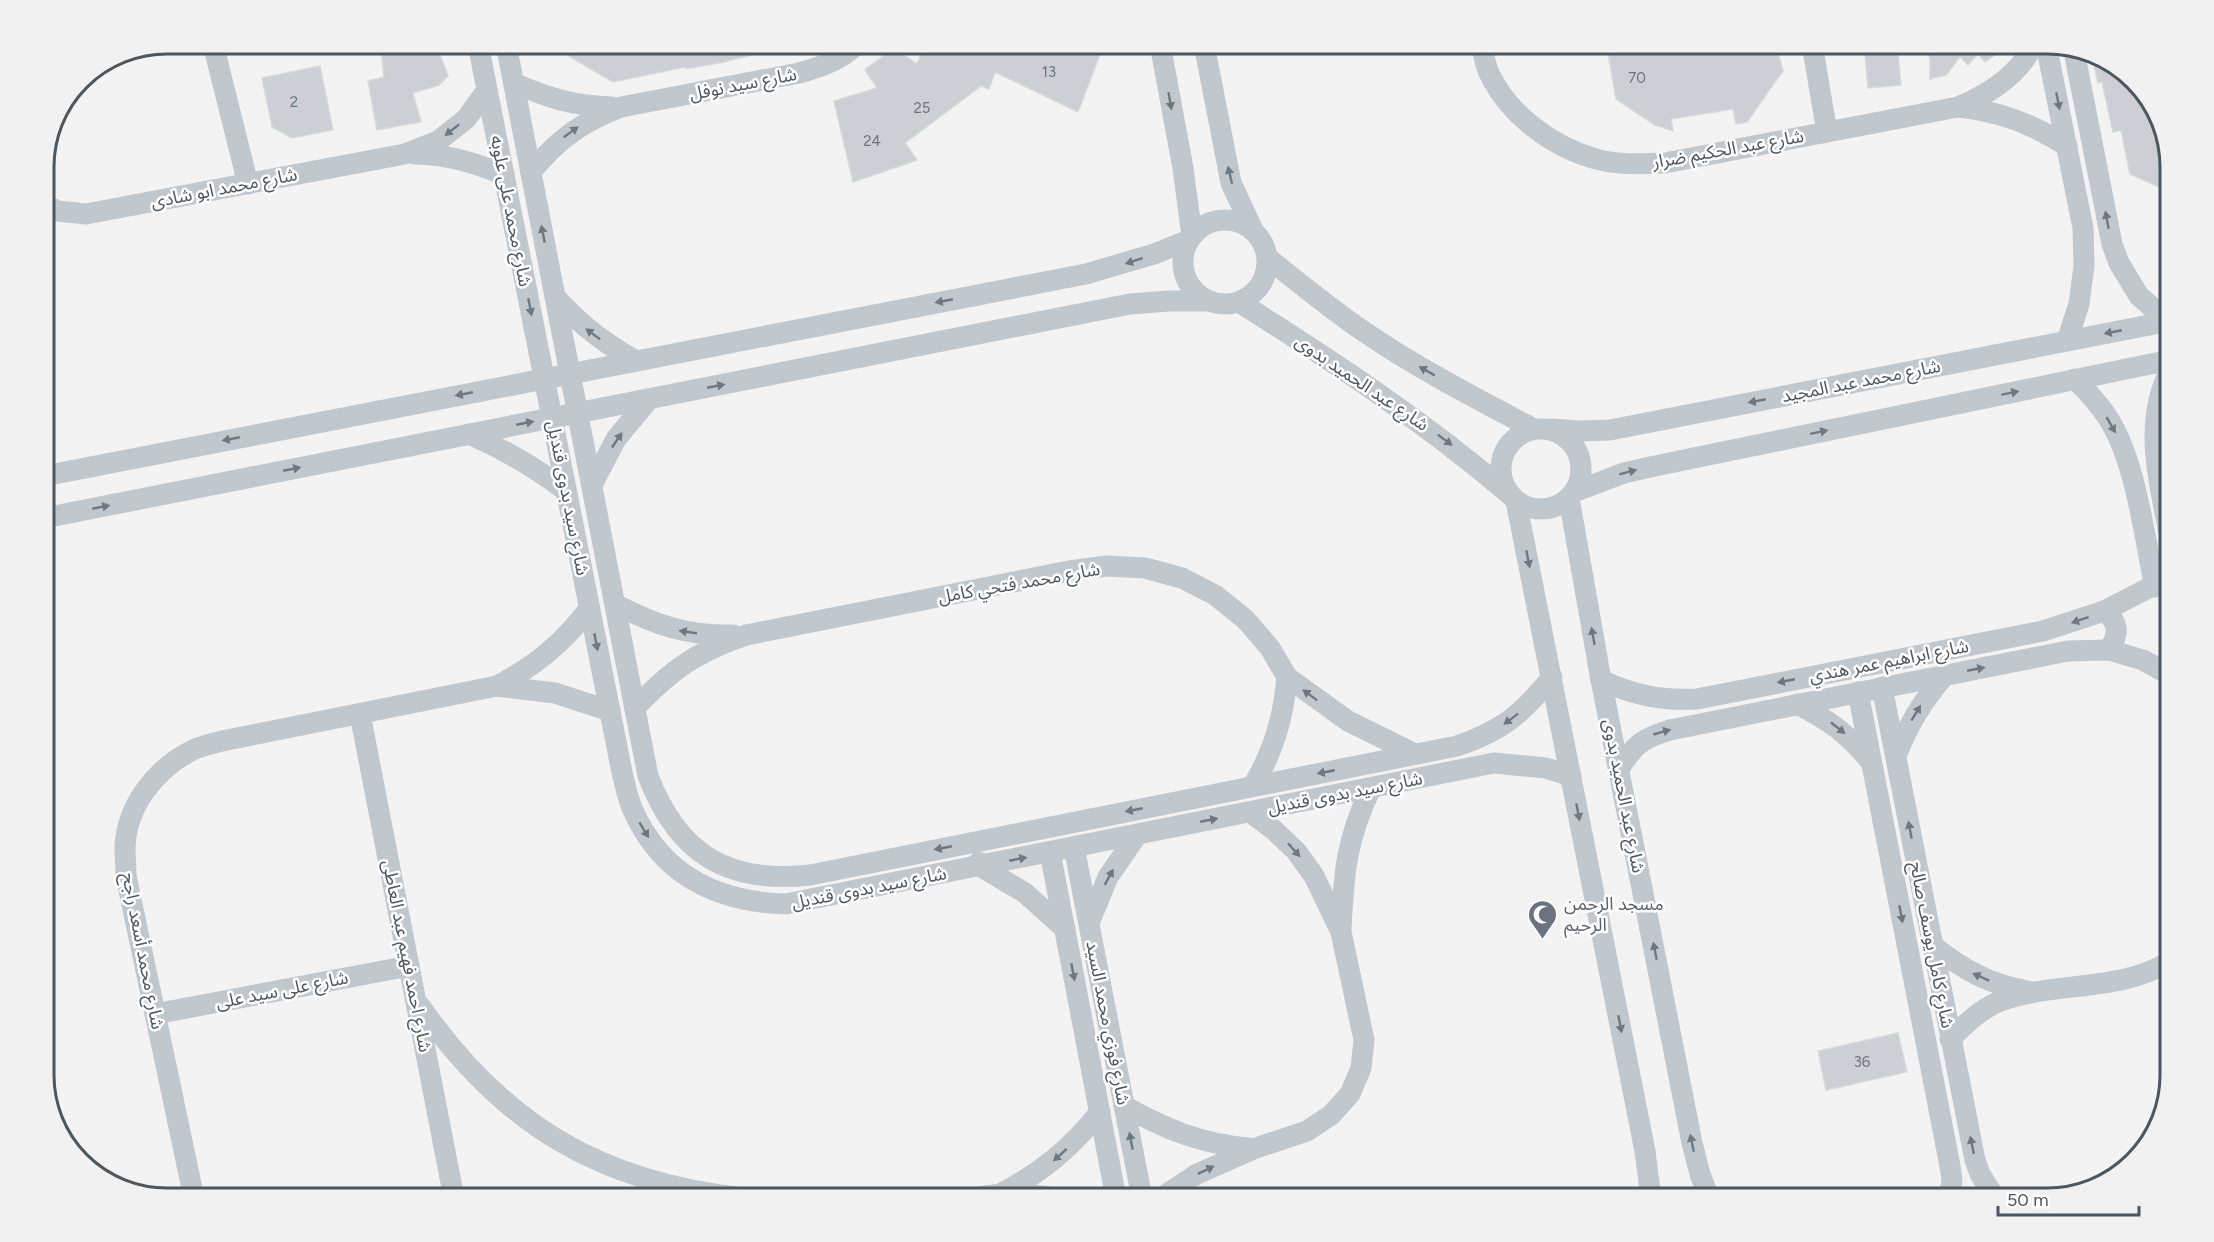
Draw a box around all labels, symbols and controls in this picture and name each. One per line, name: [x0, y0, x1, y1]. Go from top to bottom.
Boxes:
street label: شارع سيد نوفل: [687, 63, 799, 108]
house number: 13: [1042, 63, 1056, 81]
house number: 70: [1628, 69, 1646, 87]
one-way arrow: [1166, 92, 1175, 111]
one-way arrow: [2054, 92, 2063, 111]
house number: 2: [290, 93, 298, 111]
house number: 25: [913, 99, 931, 117]
one-way arrow: [445, 123, 460, 135]
street label: شارع عبد الحكيم ضرار: [1650, 125, 1806, 176]
one-way arrow: [564, 127, 579, 139]
house number: 24: [863, 132, 881, 150]
street label: شارع محمد على علوبه: [483, 134, 536, 289]
street label: شارع محمد ابو شادى: [149, 163, 300, 216]
one-way arrow: [1224, 165, 1234, 184]
one-way arrow: [2102, 210, 2112, 229]
one-way arrow: [538, 224, 547, 243]
one-way arrow: [1125, 256, 1143, 266]
one-way arrow: [934, 297, 953, 306]
one-way arrow: [526, 298, 535, 317]
one-way arrow: [585, 328, 601, 340]
one-way arrow: [2103, 328, 2122, 337]
street label: شارع عبد الحميد بدوى: [1289, 330, 1433, 438]
street label: شارع محمد عبد المجيد: [1780, 355, 1943, 410]
one-way arrow: [1418, 366, 1435, 376]
one-way arrow: [707, 381, 726, 390]
one-way arrow: [2001, 388, 2020, 397]
one-way arrow: [454, 390, 473, 399]
one-way arrow: [1747, 397, 1766, 406]
one-way arrow: [2106, 417, 2117, 433]
one-way arrow: [516, 418, 535, 427]
street label: شارع سيد بدوى قنديل: [539, 419, 594, 578]
one-way arrow: [1810, 427, 1829, 436]
one-way arrow: [611, 432, 623, 448]
one-way arrow: [1437, 434, 1452, 446]
one-way arrow: [221, 435, 240, 444]
one-way arrow: [283, 464, 302, 473]
one-way arrow: [1620, 467, 1638, 476]
one-way arrow: [92, 502, 111, 511]
one-way arrow: [1524, 549, 1533, 568]
street label: شارع محمد فتحي كامل: [936, 558, 1102, 611]
one-way arrow: [2070, 615, 2088, 625]
one-way arrow: [678, 627, 697, 636]
one-way arrow: [1589, 627, 1598, 646]
one-way arrow: [592, 633, 601, 652]
street label: شارع ابراهيم عمر هندي: [1807, 635, 1971, 690]
one-way arrow: [1967, 664, 1986, 673]
one-way arrow: [1776, 677, 1795, 686]
one-way arrow: [1302, 689, 1317, 701]
one-way arrow: [1911, 704, 1921, 721]
one-way arrow: [1503, 712, 1519, 725]
street label: شارع عبد الحميد بدوى: [1595, 717, 1650, 875]
one-way arrow: [1831, 722, 1846, 734]
one-way arrow: [1653, 727, 1671, 737]
street label: شارع سيد بدوى قنديل: [1266, 767, 1425, 822]
one-way arrow: [1316, 768, 1335, 777]
one-way arrow: [1574, 803, 1583, 822]
one-way arrow: [1125, 806, 1144, 815]
one-way arrow: [1200, 815, 1219, 824]
one-way arrow: [1905, 821, 1914, 840]
one-way arrow: [639, 822, 650, 838]
one-way arrow: [1287, 842, 1300, 857]
one-way arrow: [933, 844, 952, 853]
one-way arrow: [1009, 854, 1028, 863]
street label: شارع احمد فهيم عبد العاطى: [375, 858, 436, 1055]
street label: شارع كامل يوسف صالح: [1902, 860, 1959, 1031]
street label: شارع سيد بدوى قنديل: [790, 862, 949, 917]
one-way arrow: [1104, 868, 1114, 885]
street label: شارع محمد أسعد راجح: [114, 871, 169, 1032]
place label: مسجد الرحمن الرحيم: [1564, 893, 1664, 938]
mosque icon: مسجد الرحمن الرحيم: [1527, 898, 1559, 940]
one-way arrow: [1897, 905, 1906, 924]
street label: شارع فوزي محمد السيد: [1078, 939, 1135, 1107]
one-way arrow: [1650, 942, 1659, 961]
one-way arrow: [1069, 962, 1078, 981]
street label: شارع على سيد على: [214, 966, 351, 1017]
one-way arrow: [1972, 972, 1990, 982]
one-way arrow: [1616, 1014, 1625, 1033]
house number: 36: [1854, 1053, 1871, 1071]
one-way arrow: [1126, 1131, 1135, 1150]
one-way arrow: [1687, 1133, 1697, 1152]
one-way arrow: [1967, 1135, 1976, 1154]
one-way arrow: [1053, 1148, 1068, 1162]
one-way arrow: [1198, 1165, 1215, 1174]
scale bar: [1998, 1179, 2139, 1217]
text: 50 m: [2007, 1189, 2049, 1211]

